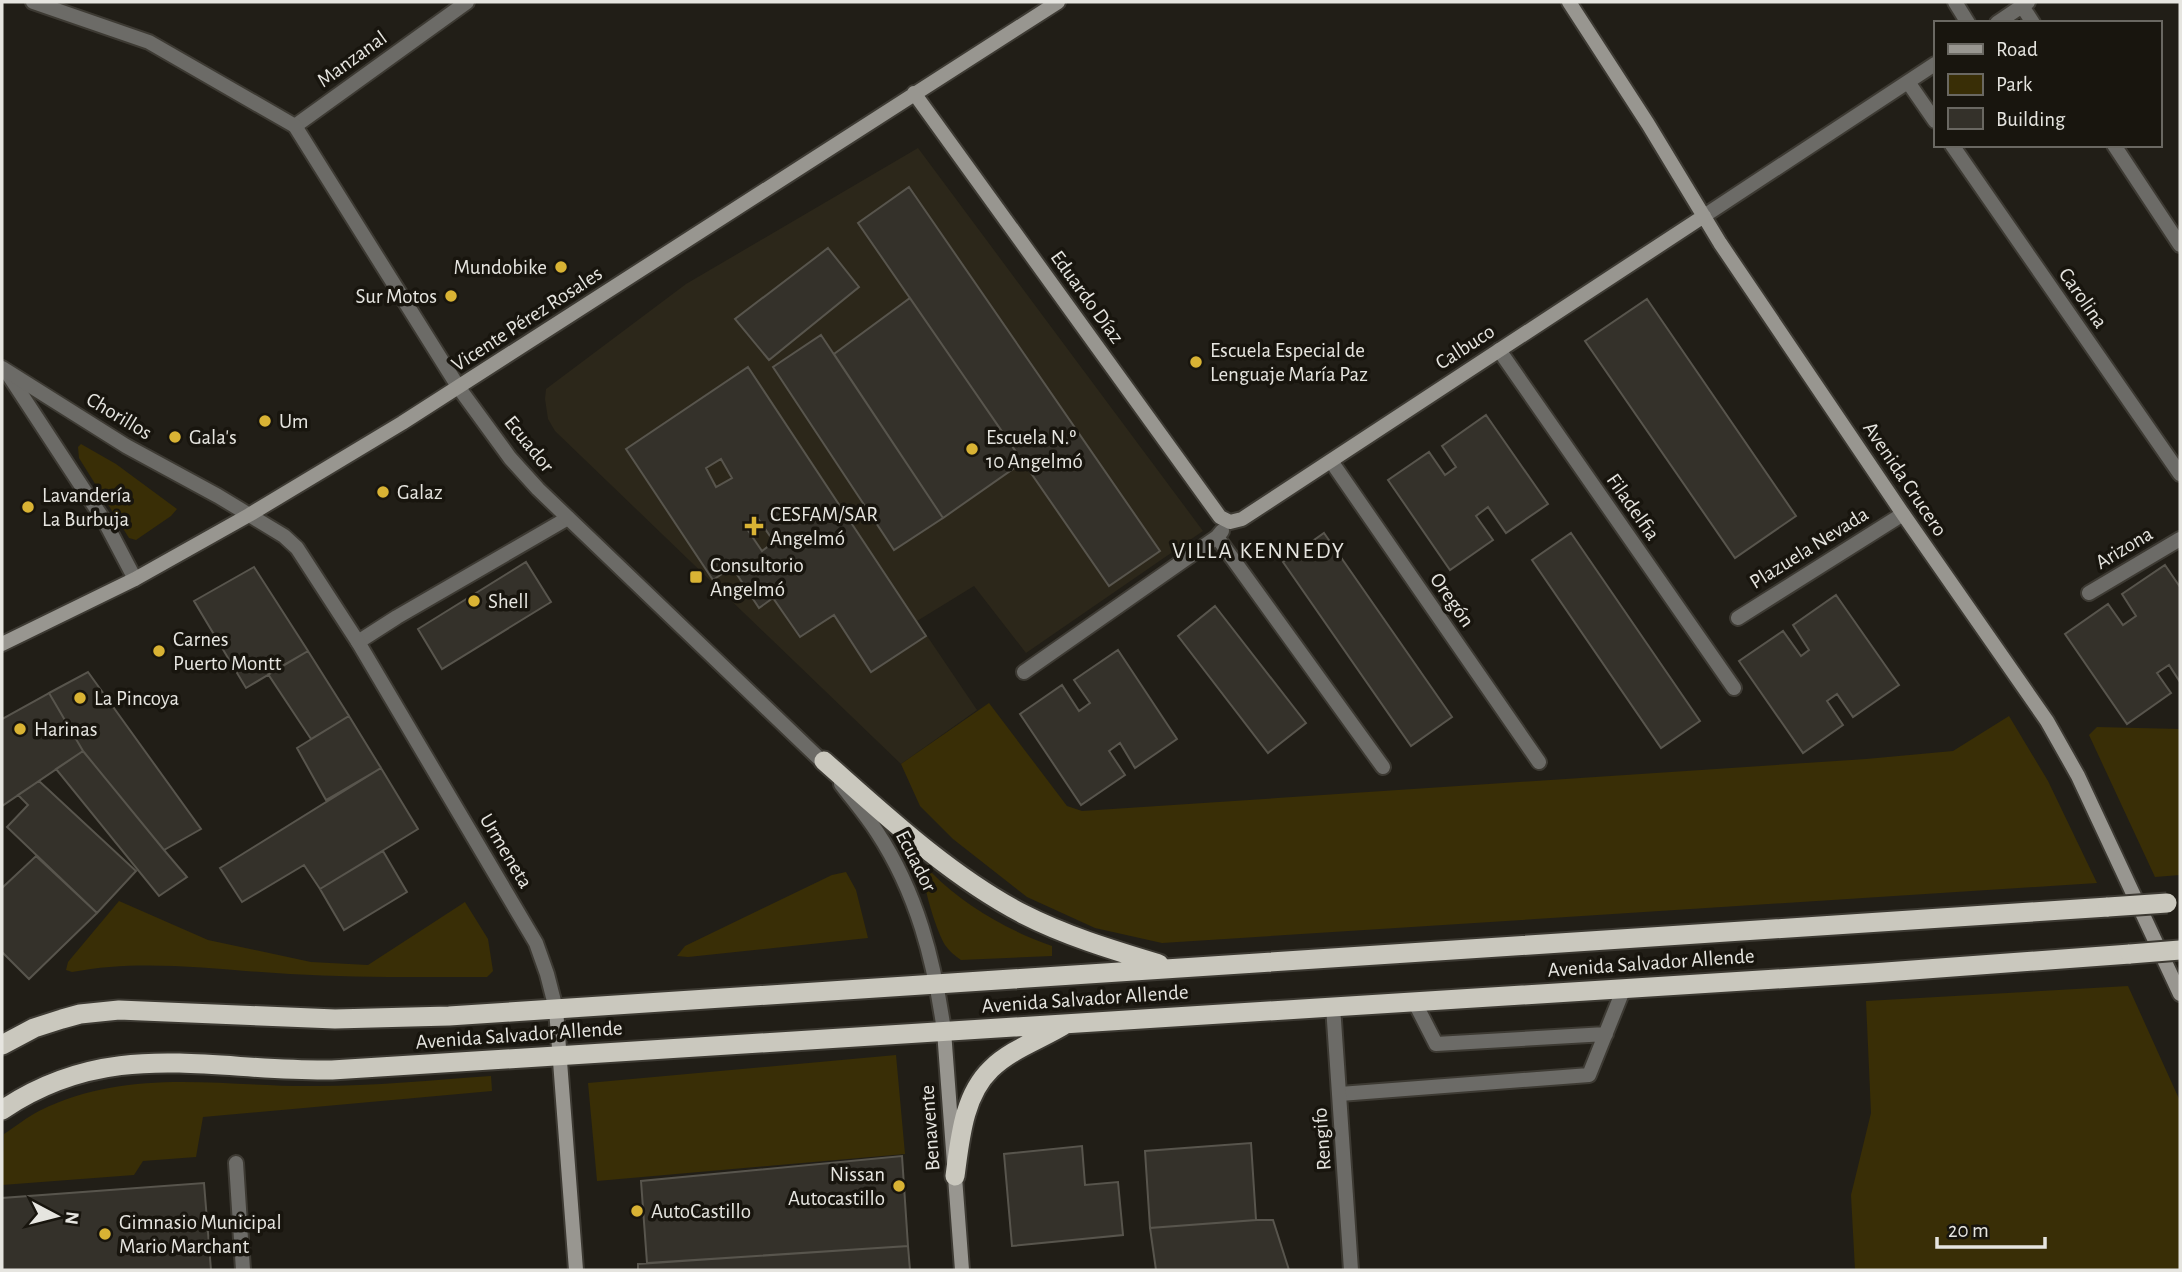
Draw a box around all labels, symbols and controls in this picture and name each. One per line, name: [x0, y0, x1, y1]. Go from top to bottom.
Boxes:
legend: [1934, 21, 2161, 147]
street label: Manzanal: [313, 27, 391, 91]
text: Road: [1996, 39, 2038, 60]
text: Park: [1996, 74, 2033, 95]
text: Building: [1996, 109, 2066, 130]
street label: Eduardo Díaz: [1046, 247, 1128, 347]
place label: Mundobike: [454, 257, 547, 278]
marker: Mundobike: [553, 259, 569, 275]
street label: Vicente Pérez Rosales: [448, 263, 606, 375]
street label: Carolina: [2055, 264, 2111, 332]
place label: Sur Motos: [355, 286, 437, 307]
marker: Sur Motos: [443, 288, 459, 304]
street label: Calbuco: [1432, 320, 1498, 374]
place label: Escuela Especial de Lenguaje María Paz: [1210, 340, 1368, 385]
marker: Escuela Especial de Lenguaje María Paz: [1188, 354, 1204, 370]
street label: Chorillos: [83, 388, 155, 444]
place label: Um: [279, 411, 309, 432]
street label: Ecuador: [500, 412, 558, 476]
marker: Um: [257, 413, 273, 429]
street label: Avenida Crucero: [1859, 418, 1951, 540]
place label: Gala's: [189, 427, 237, 448]
place label: Escuela N.º 10 Angelmó: [986, 427, 1083, 472]
marker: Gala's: [167, 429, 183, 445]
marker: Escuela N.º 10 Angelmó: [964, 441, 980, 457]
street label: Filadelfia: [1603, 470, 1664, 544]
place label: Galaz: [397, 482, 443, 503]
marker: Galaz: [375, 484, 391, 500]
place label: Lavandería La Burbuja: [42, 485, 131, 530]
marker: Lavandería La Burbuja: [20, 499, 36, 515]
street label: Plazuela Nevada: [1746, 503, 1872, 593]
place label: CESFAM/SAR Angelmó: [770, 504, 878, 549]
marker: CESFAM/SAR Angelmó: [744, 516, 764, 536]
street label: Arizona: [2092, 523, 2157, 573]
district label: VILLA KENNEDY: [1172, 540, 1346, 563]
place label: Consultorio Angelmó: [710, 555, 804, 600]
marker: Consultorio Angelmó: [688, 569, 704, 585]
street label: Oregón: [1426, 569, 1478, 631]
place label: Shell: [488, 591, 529, 612]
marker: Shell: [466, 593, 482, 609]
place label: Carnes Puerto Montt: [173, 629, 282, 674]
marker: Carnes Puerto Montt: [151, 643, 167, 659]
place label: La Pincoya: [94, 688, 179, 709]
marker: La Pincoya: [72, 690, 88, 706]
place label: Harinas: [34, 719, 98, 740]
marker: Harinas: [12, 721, 28, 737]
street label: Urmeneta: [476, 810, 537, 892]
street label: Ecuador: [892, 827, 940, 895]
street label: Avenida Salvador Allende: [1547, 945, 1755, 981]
street label: Avenida Salvador Allende: [981, 981, 1189, 1017]
street label: Avenida Salvador Allende: [415, 1017, 623, 1053]
street label: Benavente: [917, 1084, 943, 1172]
street label: Rengifo: [1309, 1107, 1335, 1171]
place label: Nissan Autocastillo: [788, 1164, 885, 1209]
marker: Nissan Autocastillo: [891, 1178, 907, 1194]
north arrow: [21, 1181, 91, 1251]
place label: AutoCastillo: [651, 1201, 751, 1222]
marker: AutoCastillo: [629, 1203, 645, 1219]
scale bar: [1937, 1206, 2046, 1250]
text: N: [61, 1210, 82, 1226]
place label: Gimnasio Municipal Mario Marchant: [119, 1212, 282, 1257]
text: 20 m: [1948, 1220, 1989, 1241]
marker: Gimnasio Municipal Mario Marchant: [97, 1226, 113, 1242]

